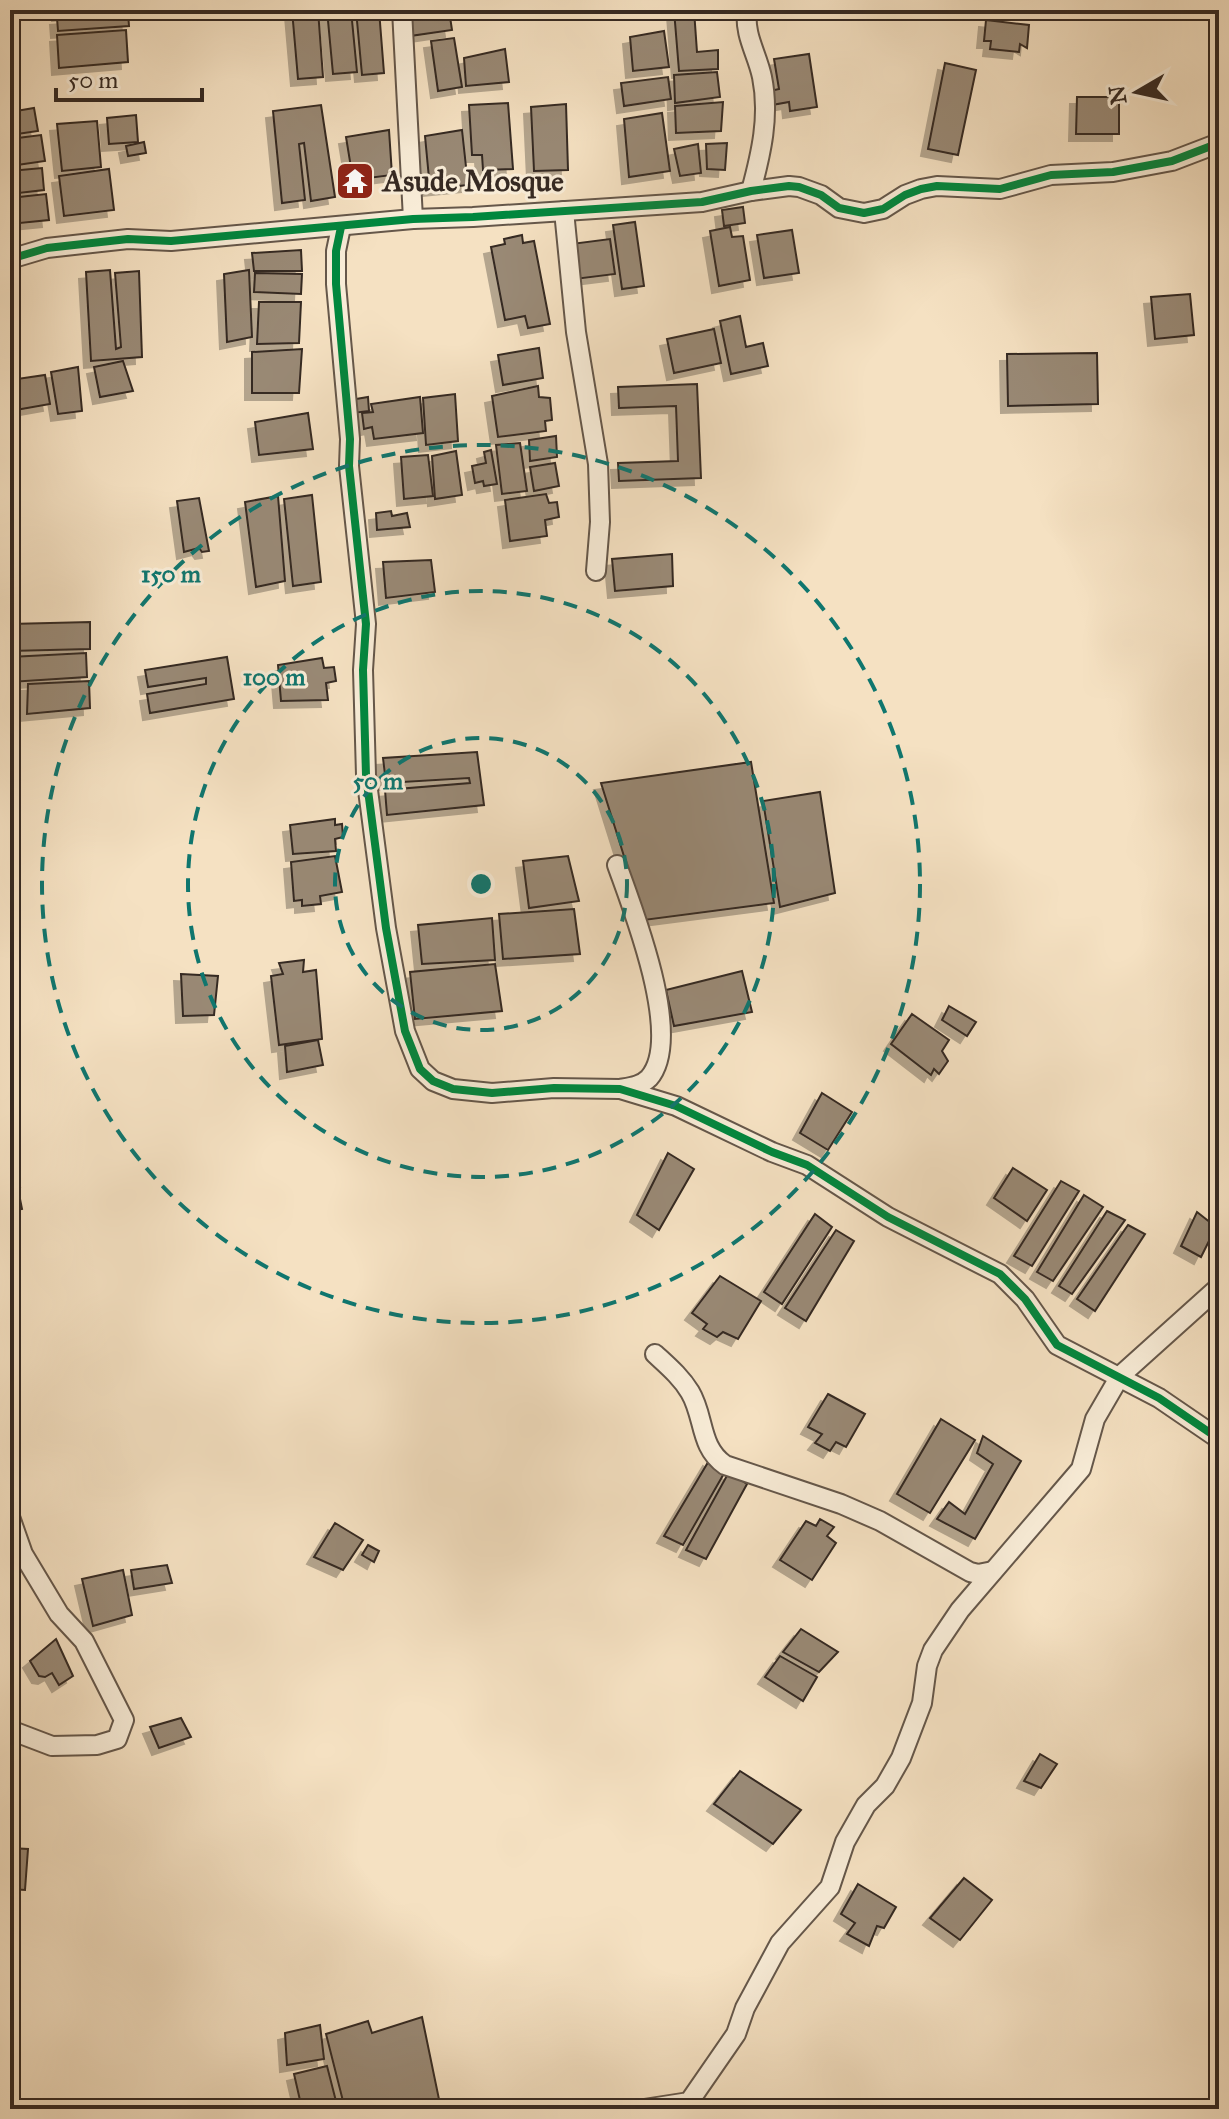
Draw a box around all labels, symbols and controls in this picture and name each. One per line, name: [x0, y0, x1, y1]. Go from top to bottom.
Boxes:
scale bar: [56, 52, 202, 102]
north arrow: [1097, 52, 1177, 132]
text: 50 m: [68, 65, 118, 95]
text: N: [1103, 83, 1133, 106]
temple icon: Asude Mosque: [334, 160, 376, 202]
place label: Asude Mosque: [381, 163, 564, 199]
text: 150 m: [141, 559, 202, 589]
text: 100 m: [243, 662, 306, 692]
text: 50 m: [353, 766, 404, 796]
centre of rings: [467, 870, 495, 898]

